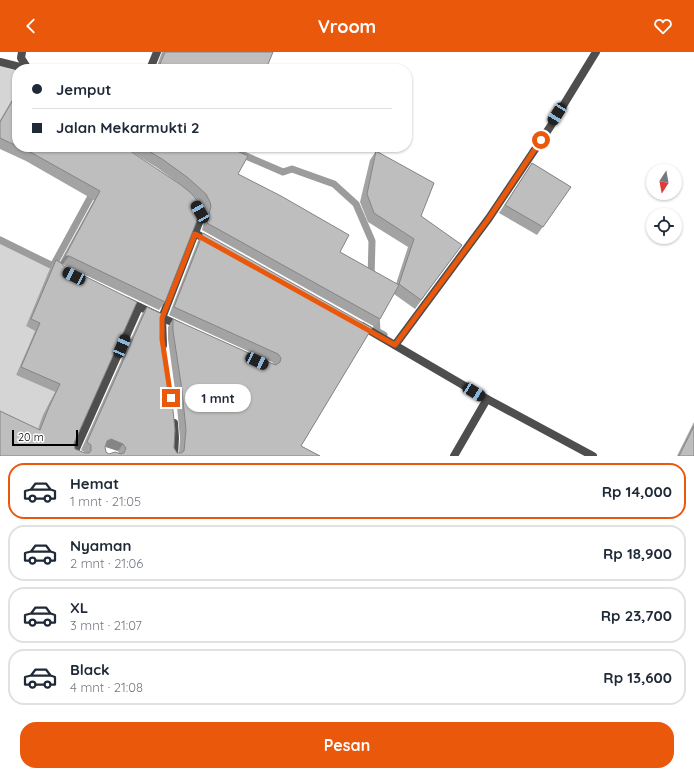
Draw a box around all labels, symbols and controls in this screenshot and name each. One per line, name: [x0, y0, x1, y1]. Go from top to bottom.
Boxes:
icon: back: [20, 15, 42, 37]
text: Vroom: [318, 15, 376, 38]
icon: heart: [652, 15, 674, 37]
text: Jemput: [56, 80, 111, 99]
car: [546, 101, 568, 127]
text: Jalan Mekarmukti 2: [56, 118, 199, 137]
route start: [532, 131, 550, 149]
north arrow: [646, 164, 682, 200]
map controls: [646, 164, 682, 244]
car: [189, 199, 211, 225]
button: locate: [646, 208, 682, 244]
car: [61, 265, 87, 287]
car: [112, 333, 132, 359]
car: [244, 350, 270, 372]
car: [461, 381, 487, 403]
callout: 1 mnt: [185, 384, 251, 412]
route end: [162, 389, 180, 407]
text: 1 mnt: [201, 390, 235, 406]
scale bar: [12, 428, 78, 447]
text: 20 m: [18, 430, 44, 444]
icon: car: [22, 473, 58, 509]
text: Hemat: [70, 474, 119, 493]
text: Rp 14,000: [602, 482, 672, 501]
text: 1 mnt · 21:05: [70, 493, 141, 509]
icon: car: [22, 535, 58, 571]
text: Nyaman: [70, 536, 131, 555]
text: Rp 18,900: [603, 544, 672, 563]
text: 2 mnt · 21:06: [70, 555, 143, 571]
icon: car: [22, 597, 58, 633]
text: XL: [70, 598, 88, 617]
text: Rp 23,700: [601, 606, 672, 625]
text: 3 mnt · 21:07: [70, 617, 142, 633]
icon: car: [22, 659, 58, 695]
text: Black: [70, 660, 110, 679]
text: Rp 13,600: [603, 668, 672, 687]
text: 4 mnt · 21:08: [70, 679, 143, 695]
button: Pesan: [20, 722, 674, 768]

